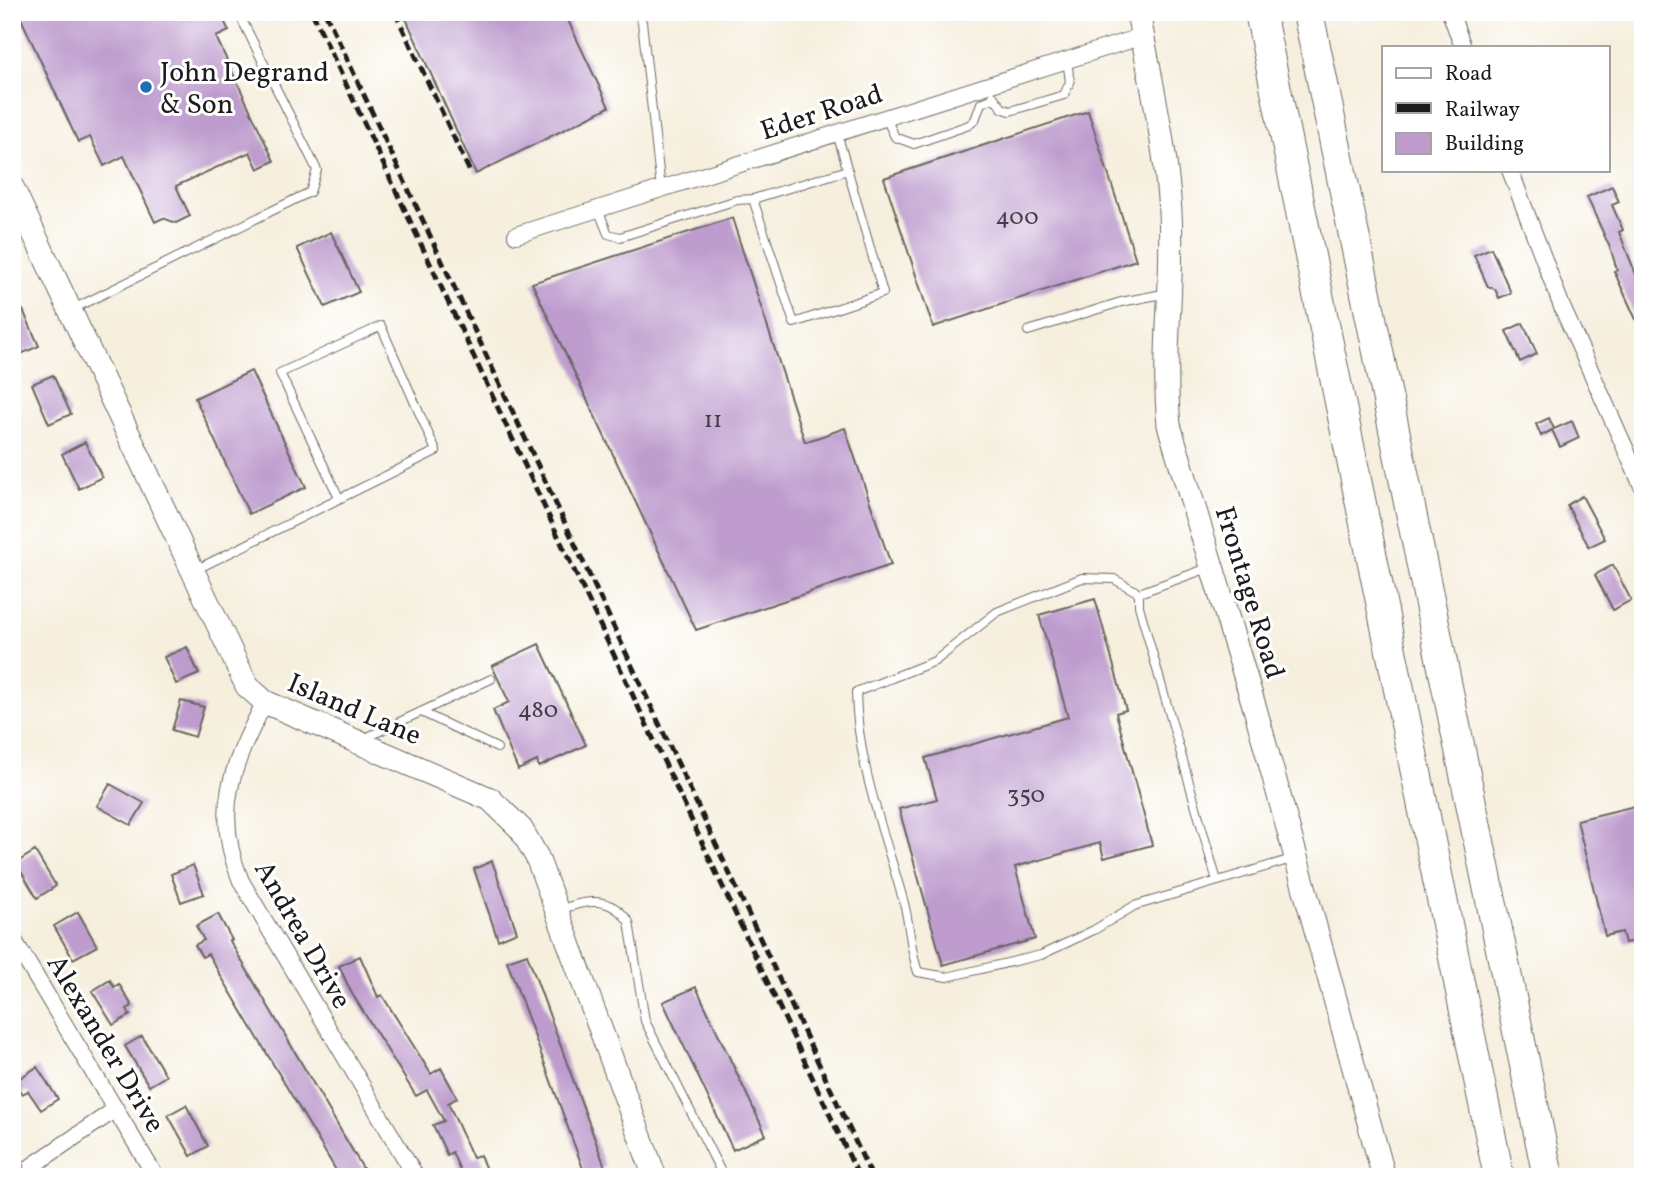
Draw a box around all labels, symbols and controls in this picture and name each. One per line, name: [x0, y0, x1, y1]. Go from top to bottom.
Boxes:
legend: [1382, 46, 1610, 172]
place label: John Degrand & Son: [160, 54, 329, 125]
text: Road: [1445, 60, 1492, 89]
street label: Eder Road: [756, 75, 888, 151]
marker: John Degrand & Son: [138, 79, 154, 95]
text: Railway: [1445, 96, 1521, 125]
text: Building: [1445, 130, 1524, 159]
house number: 400: [995, 201, 1039, 235]
house number: 11: [704, 404, 722, 438]
street label: Frontage Road: [1204, 502, 1293, 684]
street label: Island Lane: [281, 665, 427, 756]
house number: 480: [518, 694, 558, 728]
house number: 350: [1007, 779, 1045, 813]
street label: Andrea Drive: [244, 854, 360, 1017]
street label: Alexander Drive: [36, 948, 173, 1141]

